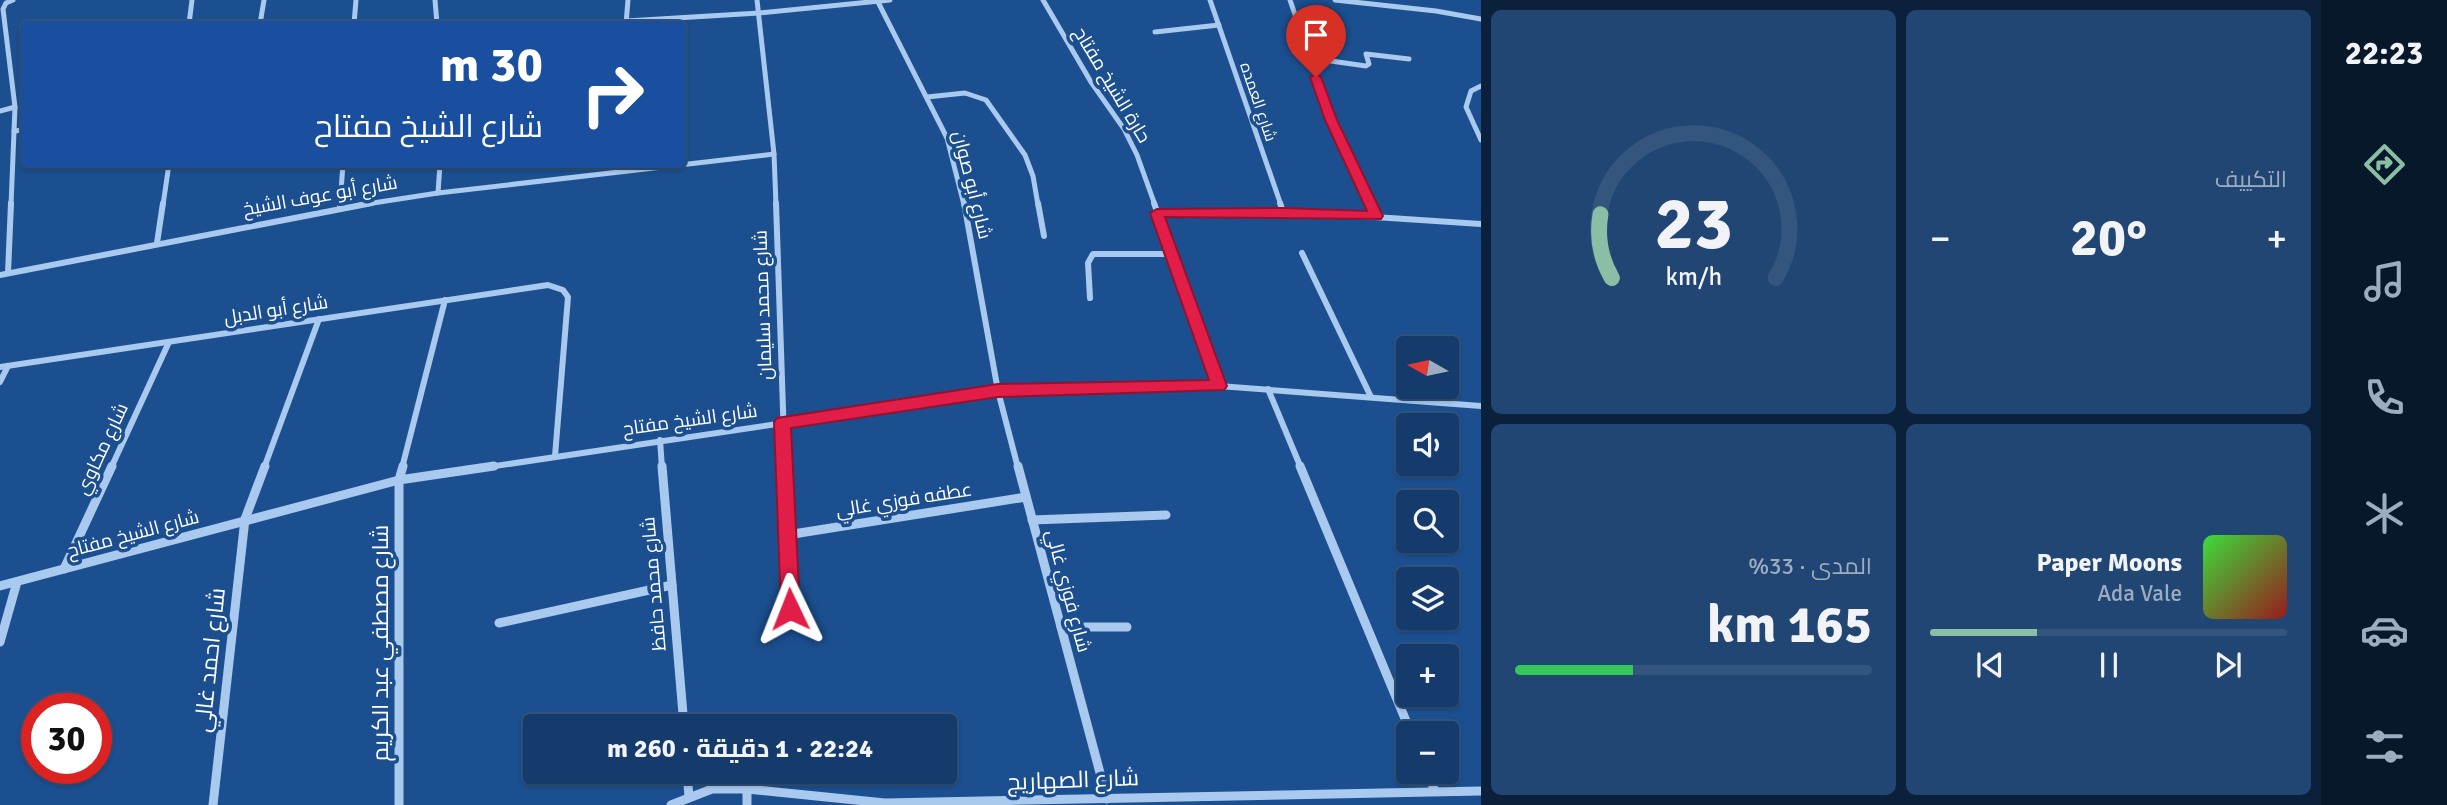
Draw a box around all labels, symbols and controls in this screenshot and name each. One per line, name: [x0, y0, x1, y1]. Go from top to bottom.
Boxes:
pin: [1286, 5, 1346, 77]
icon: arrive: [1297, 16, 1335, 54]
street label: حارة الشيخ مفتاح: [1067, 23, 1156, 148]
text: 22:23: [2345, 34, 2423, 73]
text: 30 m: [440, 35, 543, 95]
icon: right: [567, 49, 658, 140]
street label: شارع العمده: [1234, 60, 1281, 144]
text: شارع الشيخ مفتاح: [314, 107, 543, 146]
street label: شارع أبو صوان: [946, 128, 997, 242]
icon: directions: [2360, 140, 2409, 189]
text: التكييف: [2215, 165, 2287, 194]
street label: شارع أبو عوف الشيخ: [241, 171, 399, 222]
text: 23: [1654, 180, 1733, 269]
text: 20°: [2070, 206, 2147, 270]
text: −: [1930, 215, 1951, 262]
text: +: [2266, 215, 2287, 262]
street label: شارع محمد سليمان: [748, 230, 779, 380]
icon: music: [2360, 257, 2409, 306]
text: km/h: [1665, 261, 1722, 292]
street label: شارع أبو الدبل: [222, 290, 330, 331]
north arrow: [1396, 336, 1460, 399]
map controls: [1396, 336, 1459, 784]
icon: phone: [2360, 373, 2409, 422]
street label: شارع مكاوي: [70, 399, 136, 500]
street label: شارع الشيخ مفتاح: [621, 399, 759, 442]
button: sound: [1396, 413, 1459, 476]
street label: عطفه فوزي غالي: [834, 477, 974, 525]
icon: climate: [2360, 489, 2409, 538]
button: search: [1396, 490, 1459, 553]
street label: شارع الشيخ مفتاح: [64, 505, 202, 564]
street label: شارع محمد حافظ: [636, 516, 673, 652]
street label: شارع مصطفي عبد الكريم: [366, 525, 398, 761]
street label: شارع فوزي غالي: [1038, 527, 1096, 655]
text: Paper Moons: [2036, 547, 2182, 579]
text: المدى · 33%: [1748, 552, 1872, 581]
button: layers: [1396, 567, 1459, 630]
position arrow: [753, 572, 827, 646]
text: Ada Vale: [2097, 579, 2182, 608]
street label: شارع احمد غالي: [188, 586, 235, 734]
text: 165 km: [1707, 593, 1872, 657]
icon: car: [2360, 606, 2409, 655]
button: +: [1396, 644, 1459, 707]
icon: previous: [1971, 646, 2009, 684]
icon: pause: [2090, 646, 2128, 684]
icon: next: [2209, 646, 2247, 684]
speed limit sign: 30: [21, 693, 112, 784]
button: −: [1396, 721, 1459, 784]
icon: filters: [2360, 722, 2409, 771]
text: 22:24 · 1 دقيقة · 260 m: [607, 733, 873, 765]
street label: شارع الصهاريج: [1006, 763, 1140, 798]

